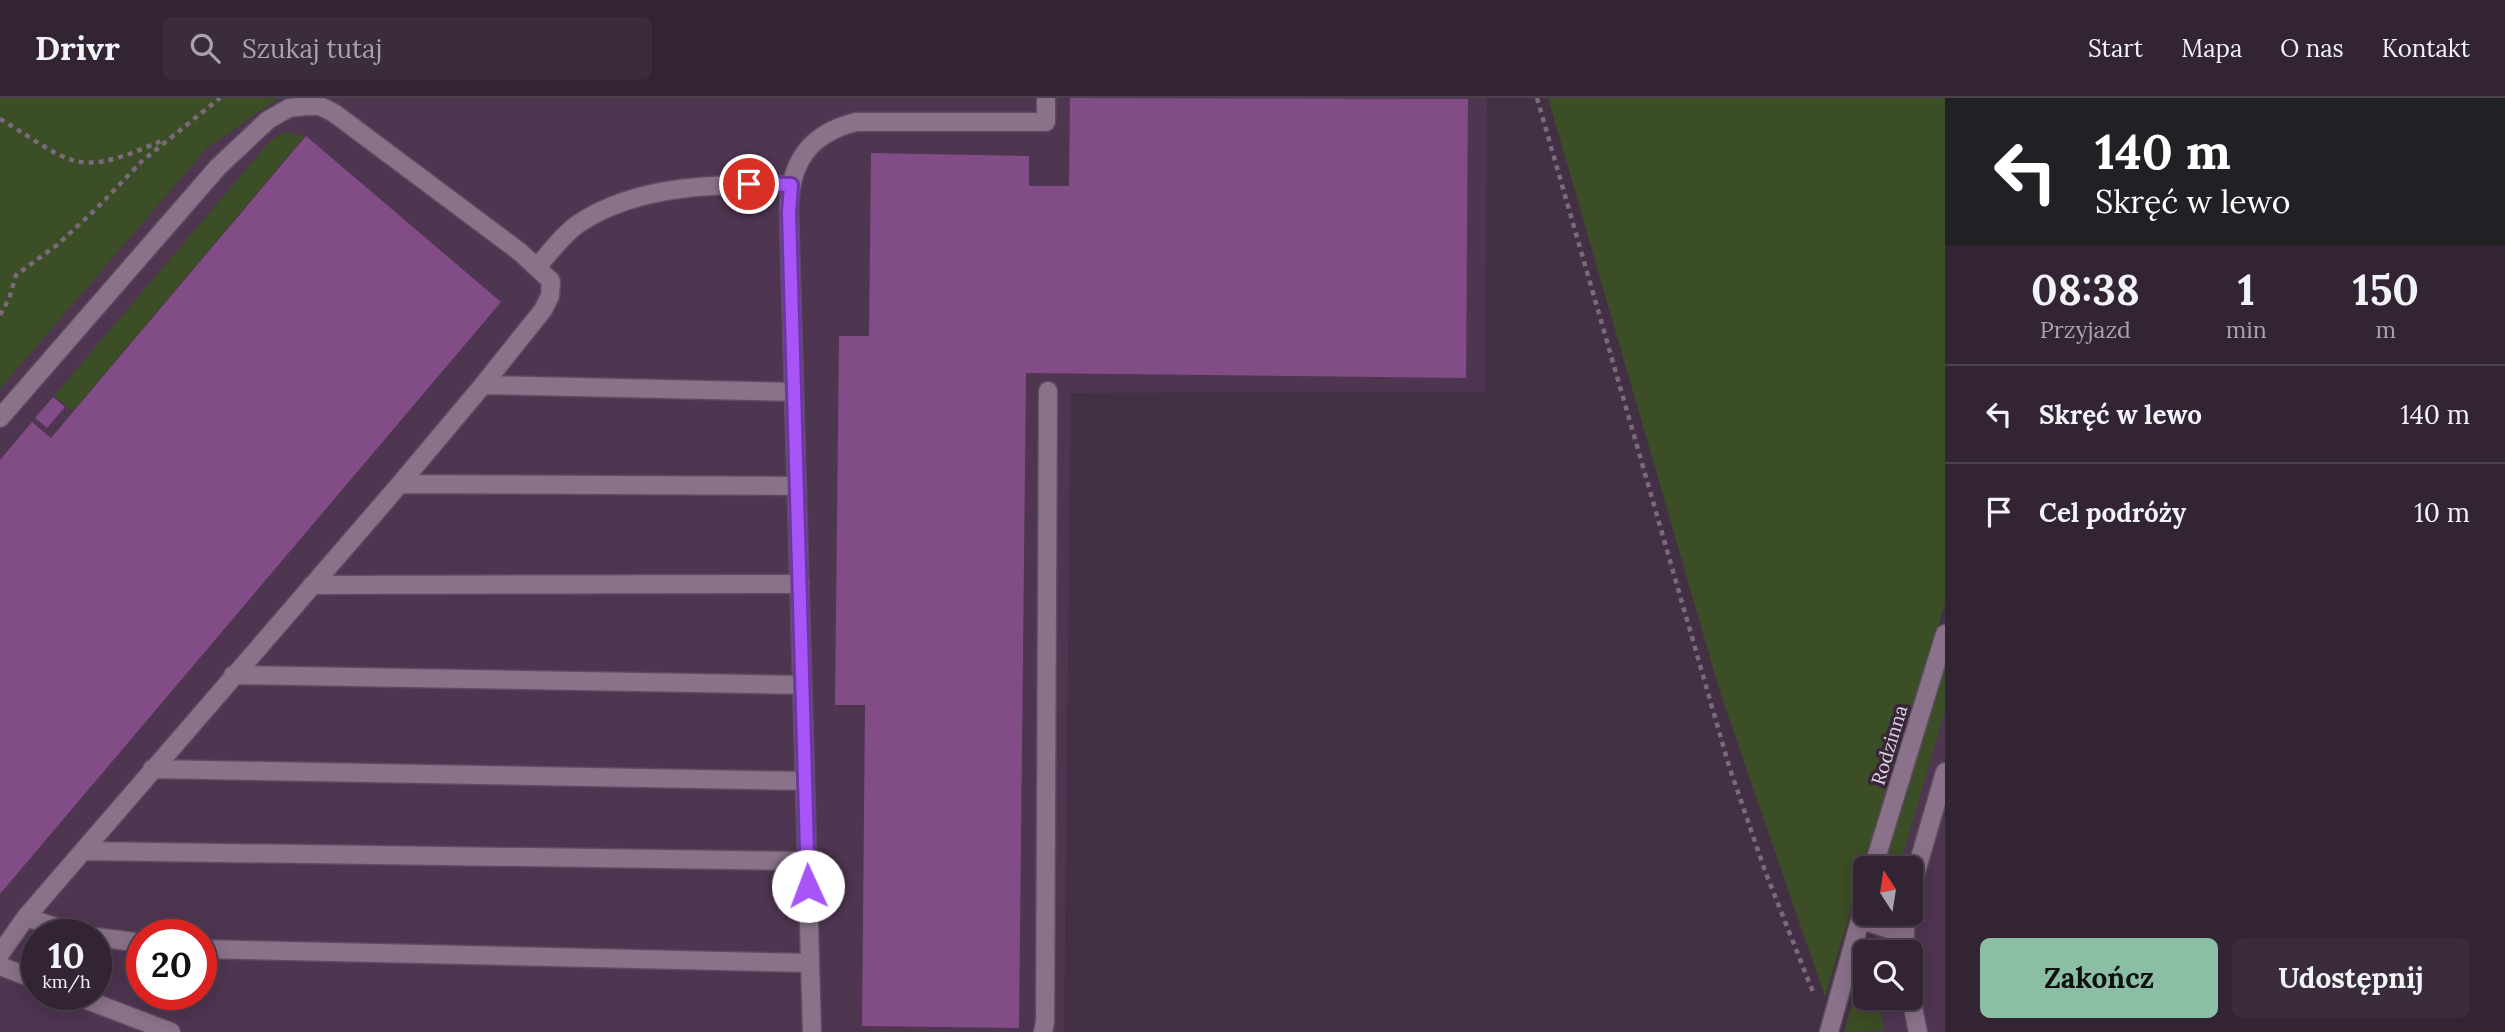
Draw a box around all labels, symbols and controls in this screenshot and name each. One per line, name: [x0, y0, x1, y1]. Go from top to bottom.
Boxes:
search box: [162, 17, 652, 80]
text: Drivr: [35, 27, 120, 69]
icon: search: [186, 29, 224, 67]
text: Szukaj tutaj: [242, 32, 382, 65]
text: Start: [2088, 33, 2143, 64]
text: Mapa: [2181, 33, 2242, 64]
text: O nas: [2280, 33, 2344, 64]
text: Kontakt: [2382, 33, 2470, 64]
text: 140 m: [2095, 120, 2231, 182]
icon: left: [1980, 126, 2071, 217]
pin: [719, 154, 779, 214]
icon: arrive: [730, 165, 768, 203]
text: Skręć w lewo: [2095, 181, 2291, 222]
text: 08:38: [2031, 263, 2140, 317]
text: 1: [2238, 263, 2255, 317]
text: 150: [2353, 263, 2419, 317]
text: Przyjazd: [2040, 315, 2131, 344]
text: min: [2226, 315, 2267, 344]
text: m: [2376, 315, 2396, 344]
icon: left: [1980, 395, 2018, 433]
text: Skręć w lewo: [2039, 398, 2202, 431]
text: 140 m: [2400, 398, 2470, 431]
icon: arrive: [1980, 493, 2018, 531]
text: Cel podróży: [2039, 496, 2186, 529]
text: 10 m: [2414, 496, 2470, 529]
street label: Rodzinna: [1866, 702, 1913, 788]
position arrow: [771, 849, 845, 923]
north arrow: [1853, 856, 1923, 926]
map controls: [1853, 856, 1923, 1010]
speed limit sign: 20: [126, 919, 217, 1010]
text: 10: [48, 933, 85, 978]
button: Zakończ: [1980, 938, 2218, 1018]
button: Udostępnij: [2232, 938, 2470, 1018]
button: search: [1853, 940, 1923, 1010]
text: km/h: [42, 970, 91, 993]

